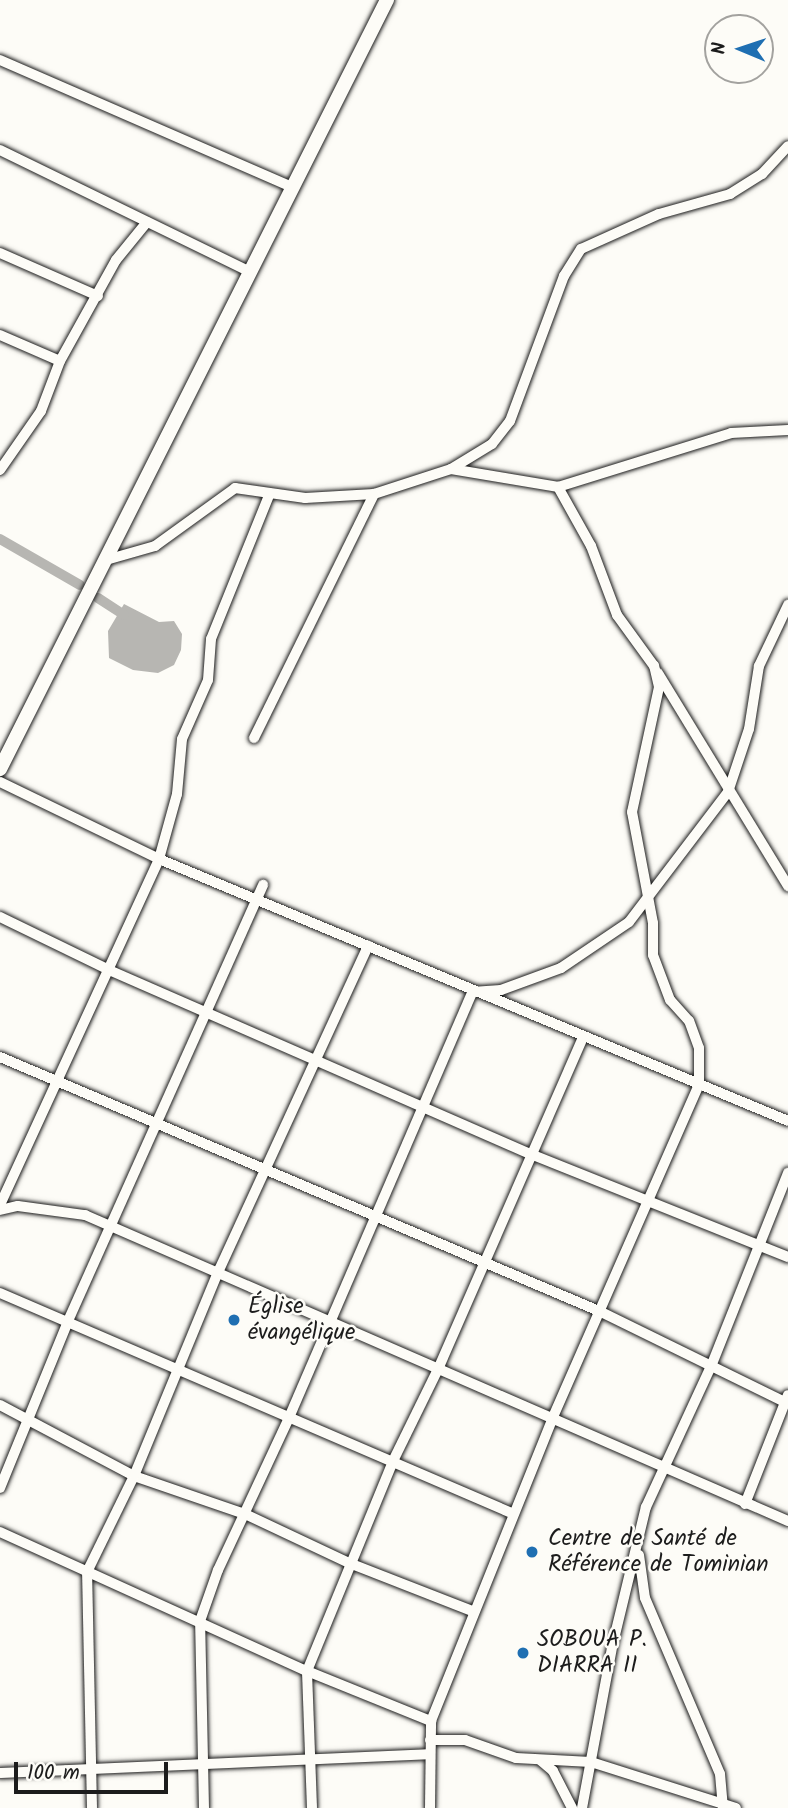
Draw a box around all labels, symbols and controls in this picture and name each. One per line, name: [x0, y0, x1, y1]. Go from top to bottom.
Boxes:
north arrow: [704, 14, 774, 84]
text: N: [705, 42, 735, 55]
place label: Église évangélique: [248, 1293, 355, 1347]
marker: Église évangélique: [226, 1312, 242, 1328]
place label: Centre de Santé de Référence de Tominian: [548, 1525, 769, 1579]
marker: Centre de Santé de Référence de Tominian: [522, 1542, 542, 1562]
place label: SOBOUA P. DIARRA II: [537, 1626, 647, 1680]
marker: SOBOUA P. DIARRA II: [515, 1645, 531, 1661]
scale bar: [18, 1748, 172, 1792]
text: 100 m: [27, 1757, 80, 1790]

